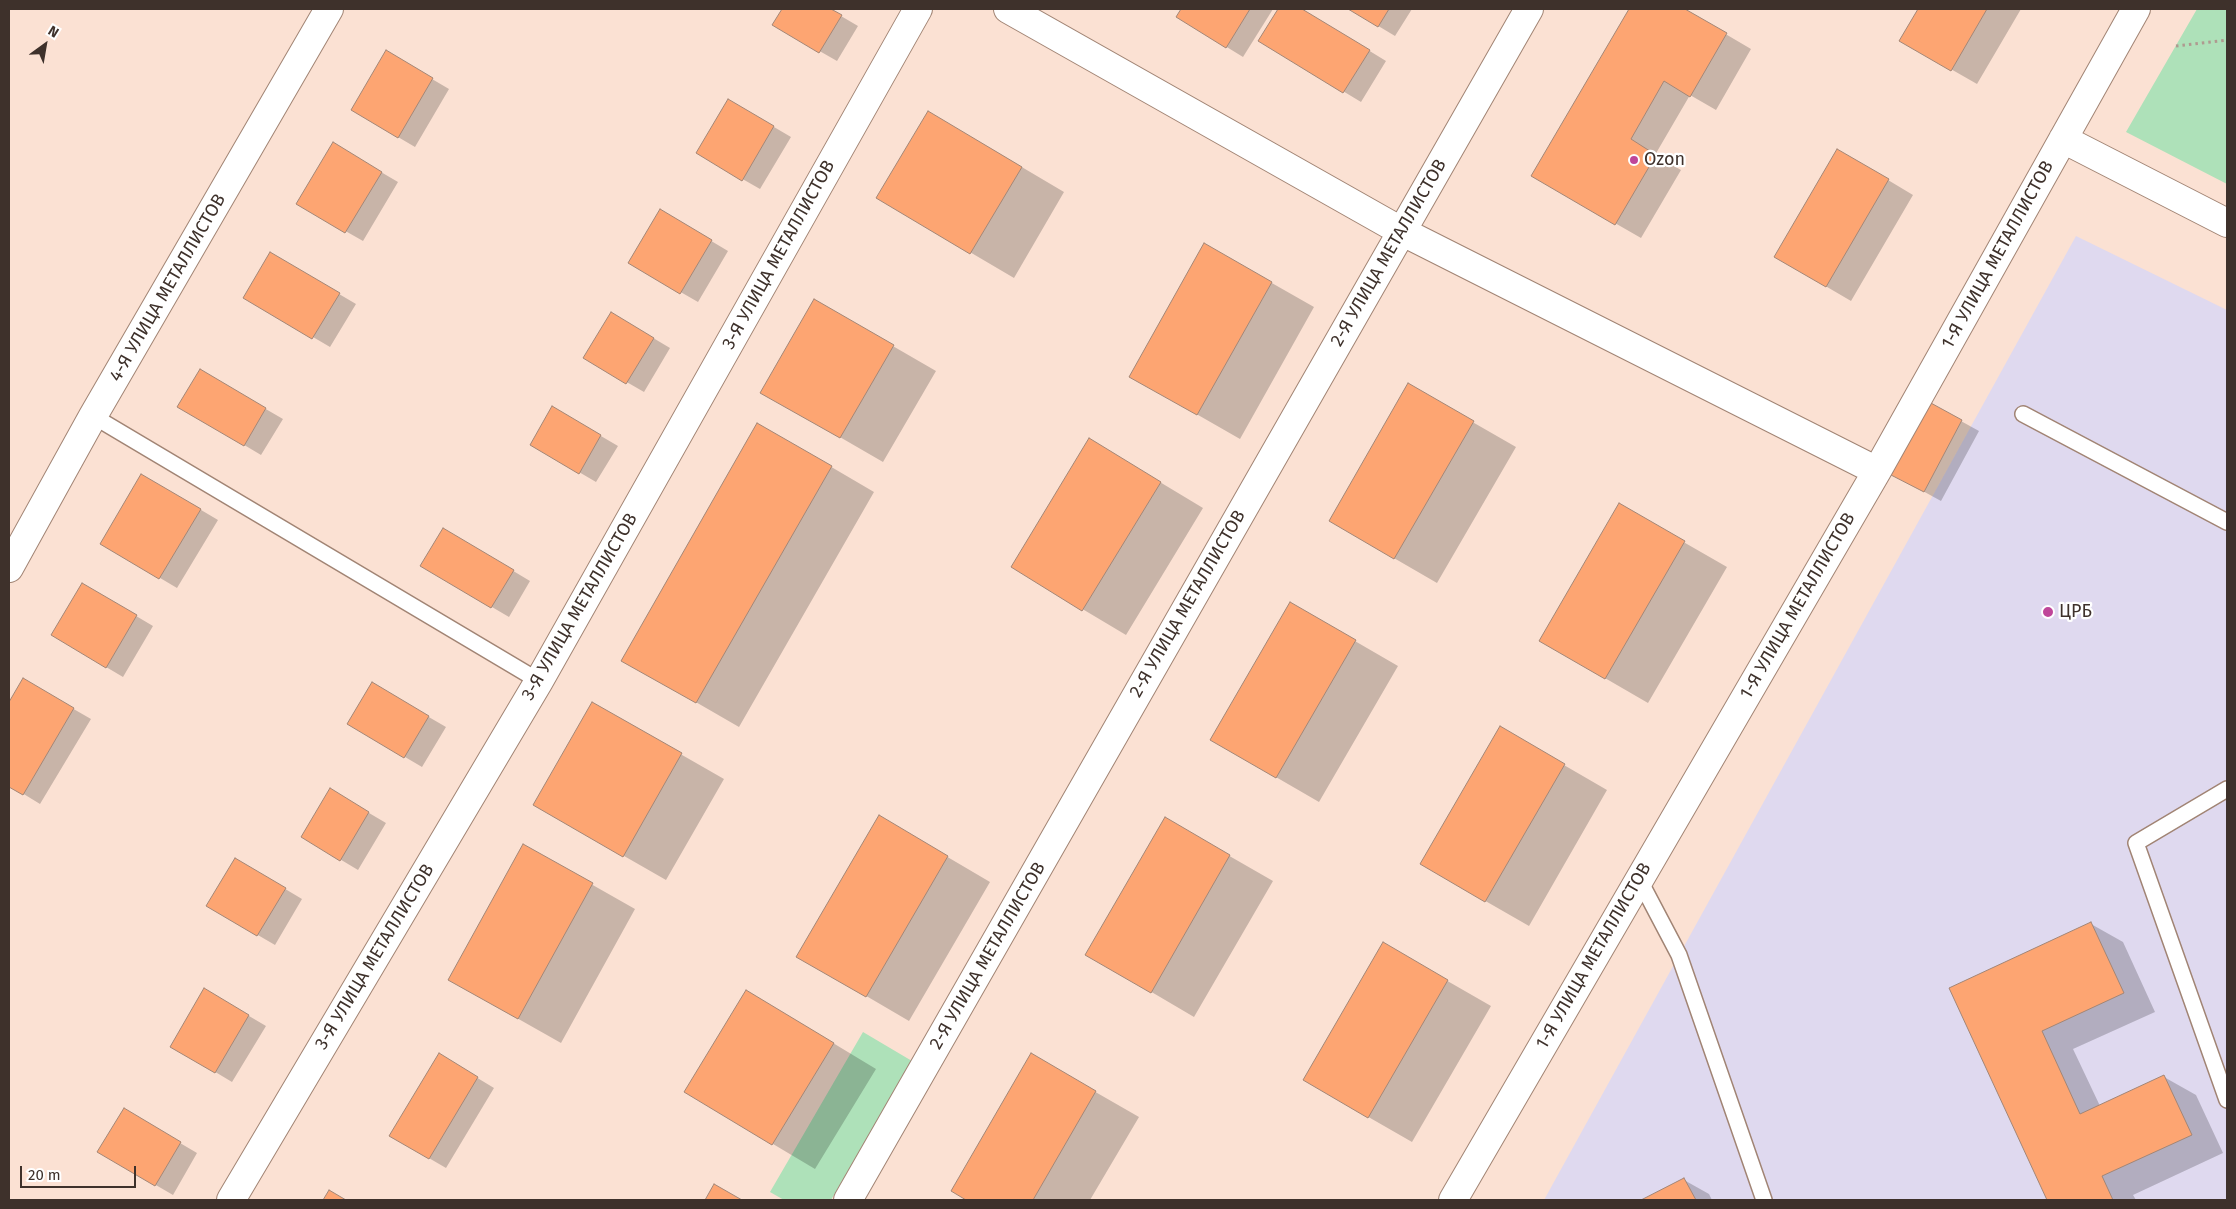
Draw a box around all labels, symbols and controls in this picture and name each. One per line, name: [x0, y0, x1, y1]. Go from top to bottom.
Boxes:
north arrow: [20, 20, 70, 70]
text: N: [45, 22, 62, 42]
place label: Ozon: [1644, 149, 1685, 171]
marker: Ozon: [1628, 154, 1640, 166]
street label: 2-Я УЛИЦА МЕТАЛЛИСТОВ: [1327, 156, 1451, 350]
street label: 3-Я УЛИЦА МЕТАЛЛИСТОВ: [718, 157, 840, 353]
street label: 1-Я УЛИЦА МЕТАЛЛИСТОВ: [1937, 157, 2059, 353]
street label: 4-Я УЛИЦА МЕТАЛЛИСТОВ: [105, 190, 231, 386]
street label: 2-Я УЛИЦА МЕТАЛЛИСТОВ: [1126, 507, 1250, 701]
street label: 1-Я УЛИЦА МЕТАЛЛИСТОВ: [1736, 509, 1860, 703]
street label: 3-Я УЛИЦА МЕТАЛЛИСТОВ: [518, 510, 642, 704]
place label: ЦРБ: [2059, 601, 2092, 623]
marker: ЦРБ: [2041, 605, 2055, 619]
street label: 2-Я УЛИЦА МЕТАЛЛИСТОВ: [926, 859, 1050, 1053]
street label: 1-Я УЛИЦА МЕТАЛЛИСТОВ: [1532, 859, 1656, 1053]
street label: 3-Я УЛИЦА МЕТАЛЛИСТОВ: [311, 860, 439, 1054]
scale bar: [22, 1156, 139, 1188]
text: 20 m: [28, 1166, 61, 1184]

